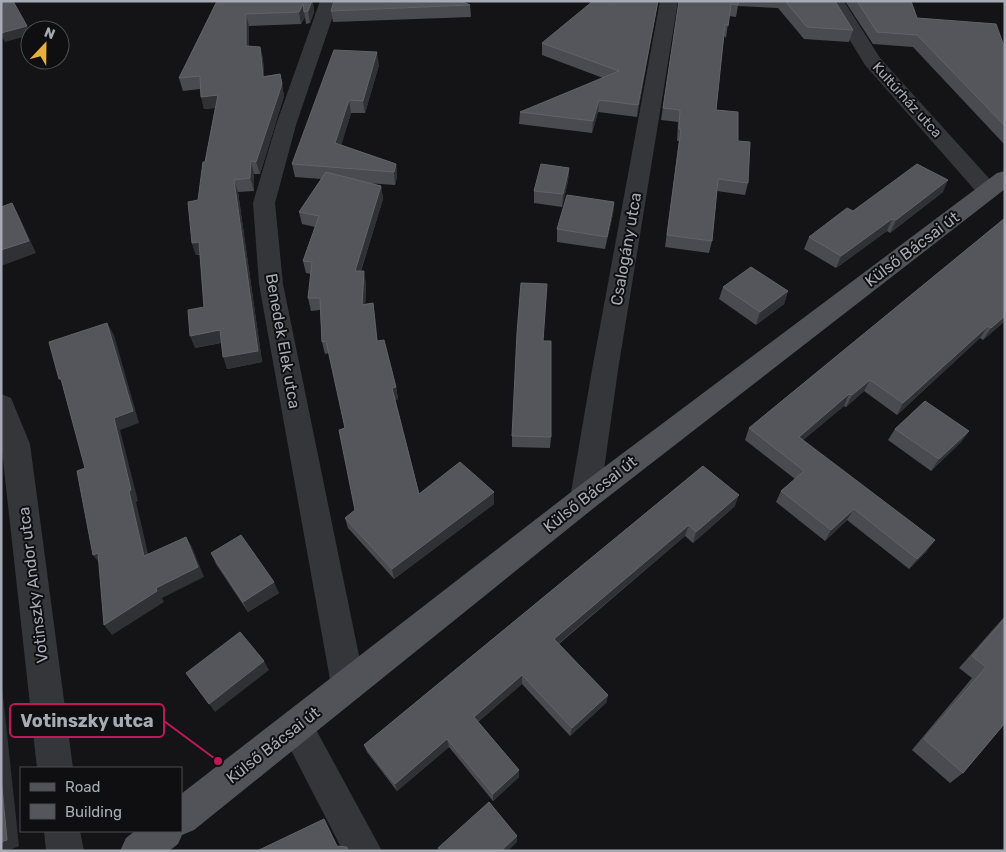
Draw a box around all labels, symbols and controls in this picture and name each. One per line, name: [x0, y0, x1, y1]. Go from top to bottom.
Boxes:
north arrow: [20, 20, 70, 70]
text: N: [42, 24, 58, 43]
street label: Kultúrház utca: [869, 59, 945, 141]
street label: Csalogány utca: [607, 191, 645, 307]
street label: Külső Bácsai út: [861, 207, 963, 291]
street label: Benedek Elek utca: [262, 272, 304, 410]
street label: Külső Bácsai út: [540, 452, 640, 536]
street label: Votinszky Andor utca: [14, 506, 52, 664]
street label: Külső Bácsai út: [223, 703, 323, 787]
callout: Votinszky utca: [10, 704, 164, 737]
text: Votinszky utca: [20, 710, 154, 732]
legend: [20, 767, 182, 832]
text: Road: [65, 778, 101, 796]
text: Building: [65, 803, 122, 821]

